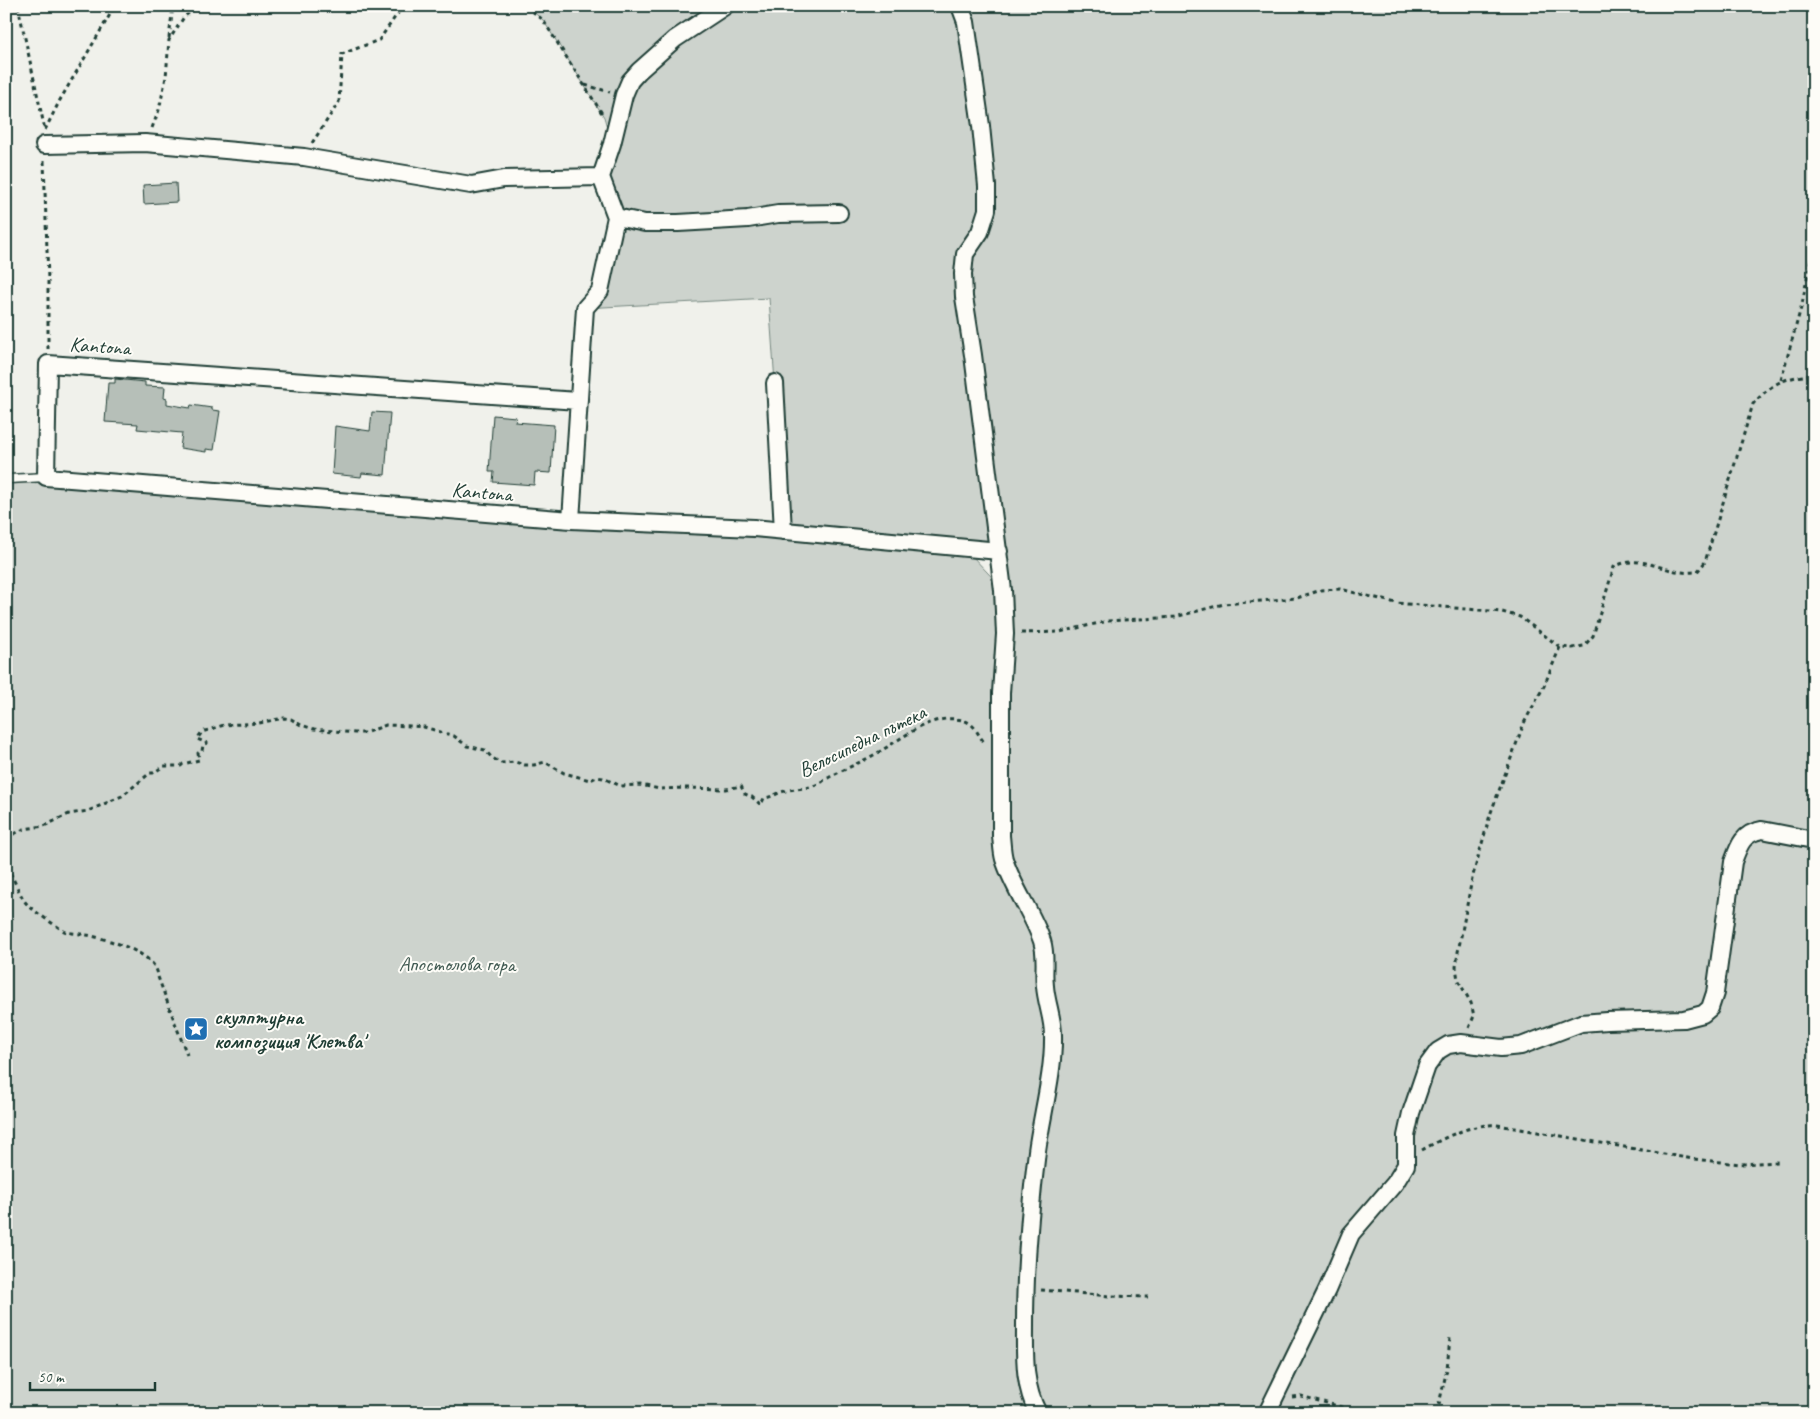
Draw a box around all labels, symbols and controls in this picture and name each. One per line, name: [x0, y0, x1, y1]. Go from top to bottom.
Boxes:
street label: Kantona: [69, 331, 134, 361]
street label: Kantona: [451, 476, 516, 508]
street label: Велосипедна пътека: [794, 698, 931, 783]
park label: Апостолова гора: [399, 951, 518, 977]
place label: скулптурна композиция 'Клетва': [214, 1004, 369, 1055]
place icon: скулптурна композиция 'Клетва': [183, 1016, 209, 1042]
scale bar: [30, 1359, 155, 1391]
text: 50 m: [38, 1368, 65, 1387]

